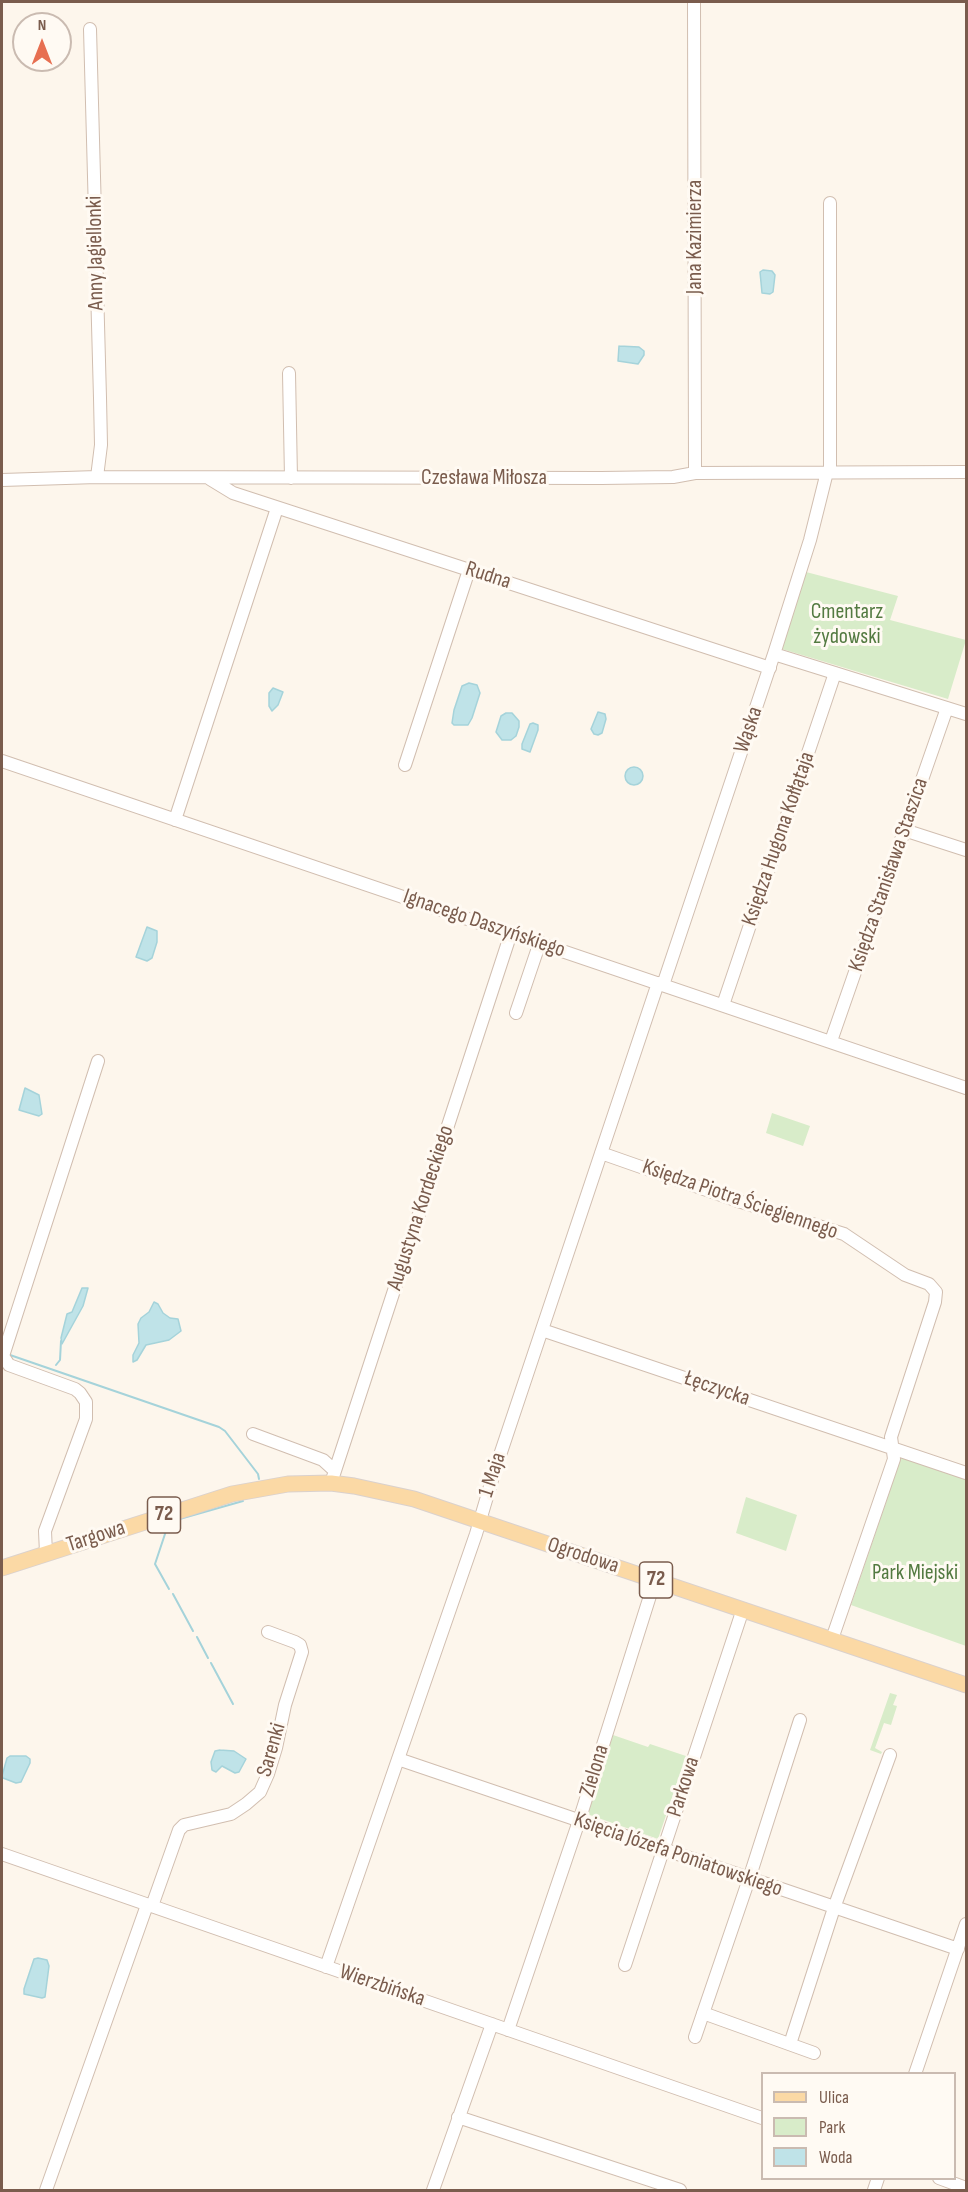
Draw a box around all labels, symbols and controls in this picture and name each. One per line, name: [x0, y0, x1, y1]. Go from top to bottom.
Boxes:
north arrow: [12, 12, 72, 72]
text: N: [38, 16, 46, 35]
street label: Jana Kazimierza: [682, 180, 708, 294]
street label: Anny Jagiellonki: [82, 196, 110, 310]
street label: Czesława Miłosza: [421, 465, 547, 491]
street label: Rudna: [462, 556, 514, 596]
park label: Cmentarz żydowski: [811, 599, 883, 650]
street label: Wąska: [729, 703, 769, 757]
street label: Księdza Hugona Kołłątaja: [737, 749, 821, 929]
street label: Księdza Stanisława Staszica: [843, 775, 935, 975]
street label: Ignacego Daszyńskiego: [399, 884, 569, 964]
street label: Augustyna Kordeckiego: [382, 1122, 460, 1294]
street label: Księdza Piotra Ściegiennego: [639, 1154, 841, 1246]
street label: Łęczycka: [681, 1366, 753, 1412]
street label: 1 Maja: [473, 1449, 513, 1501]
road number: 72: [148, 1497, 180, 1533]
street label: Targowa: [63, 1515, 129, 1559]
street label: Ogrodowa: [544, 1532, 622, 1580]
park label: Park Miejski: [872, 1560, 958, 1586]
road number: 72: [640, 1562, 672, 1598]
street label: Sarenki: [252, 1720, 292, 1780]
street label: Zielona: [575, 1742, 615, 1800]
street label: Parkowa: [662, 1754, 706, 1820]
street label: Księcia Józefa Poniatowskiego: [570, 1807, 786, 1903]
street label: Wierzbińska: [336, 1959, 428, 2013]
legend: [761, 2072, 956, 2180]
text: Ulica: [819, 2087, 849, 2108]
text: Park: [819, 2117, 845, 2138]
text: Woda: [819, 2147, 852, 2168]

